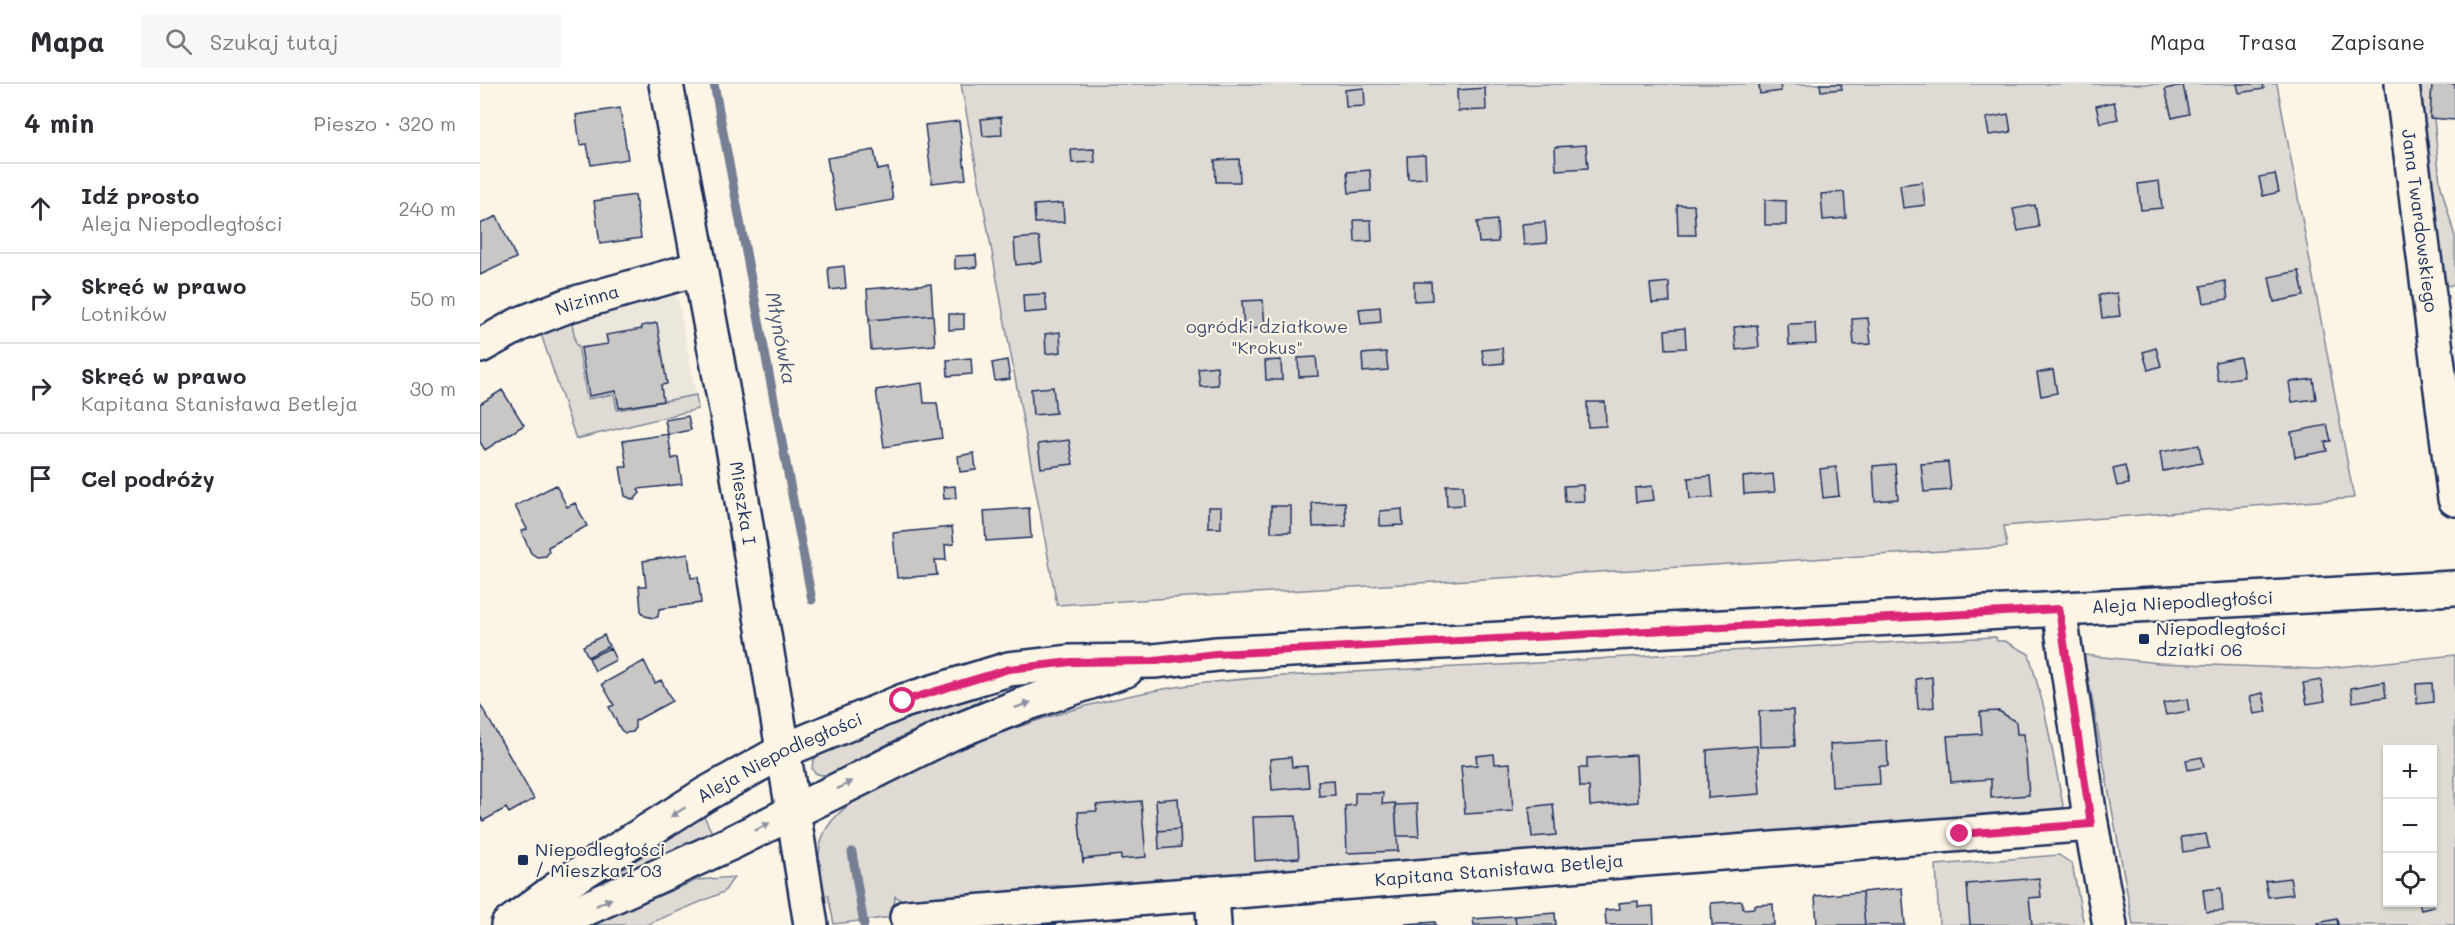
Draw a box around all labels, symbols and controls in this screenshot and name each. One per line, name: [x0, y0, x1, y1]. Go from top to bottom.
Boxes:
search box: [141, 14, 561, 68]
text: Mapa: [30, 23, 105, 59]
icon: search: [162, 25, 195, 58]
text: Szukaj tutaj: [210, 27, 339, 56]
text: Mapa: [2150, 28, 2206, 55]
text: Trasa: [2239, 28, 2297, 55]
text: Zapisane: [2330, 28, 2425, 55]
text: 4 min: [24, 106, 94, 140]
text: Pieszo · 320 m: [314, 110, 456, 136]
street label: Jana Twardowskiego: [2397, 128, 2444, 314]
text: Idź prosto: [81, 181, 199, 210]
icon: ahead: [24, 192, 57, 225]
text: 240 m: [398, 195, 456, 221]
text: Aleja Niepodległości: [81, 210, 283, 236]
text: Skręć w prawo: [81, 271, 246, 300]
street label: Nizinna: [551, 278, 622, 320]
icon: right: [24, 282, 57, 315]
text: 50 m: [410, 285, 456, 311]
water label: Młynówka: [760, 289, 804, 386]
text: Lotników: [81, 300, 167, 326]
park label: ogródki działkowe "Krokus": [1186, 314, 1348, 359]
text: Skręć w prawo: [81, 361, 246, 390]
icon: right: [24, 372, 57, 405]
text: 30 m: [410, 375, 456, 401]
text: Kapitana Stanisława Betleja: [81, 390, 358, 416]
street label: Mieszka I: [725, 459, 762, 547]
icon: arrive: [24, 462, 57, 495]
text: Cel podróży: [81, 464, 215, 493]
street label: Aleja Niepodległości: [2091, 585, 2274, 618]
place label: Niepodległości działki 06: [2156, 616, 2286, 661]
marker: Niepodległości działki 06: [2137, 632, 2151, 646]
route start: [889, 687, 915, 713]
one-way arrow: [1014, 699, 1032, 709]
street label: Aleja Niepodległości: [692, 706, 866, 808]
map controls: [2383, 745, 2437, 907]
button: +: [2383, 745, 2437, 799]
one-way arrow: [836, 780, 854, 790]
button: −: [2383, 799, 2437, 853]
one-way arrow: [670, 806, 686, 817]
route end: [1946, 820, 1972, 846]
one-way arrow: [753, 822, 770, 832]
place label: Niepodległości / Mieszka I 03: [535, 837, 665, 882]
street label: Kapitana Stanisława Betleja: [1374, 848, 1624, 891]
marker: Niepodległości / Mieszka I 03: [516, 853, 530, 867]
button: locate: [2383, 853, 2437, 907]
one-way arrow: [595, 897, 613, 907]

